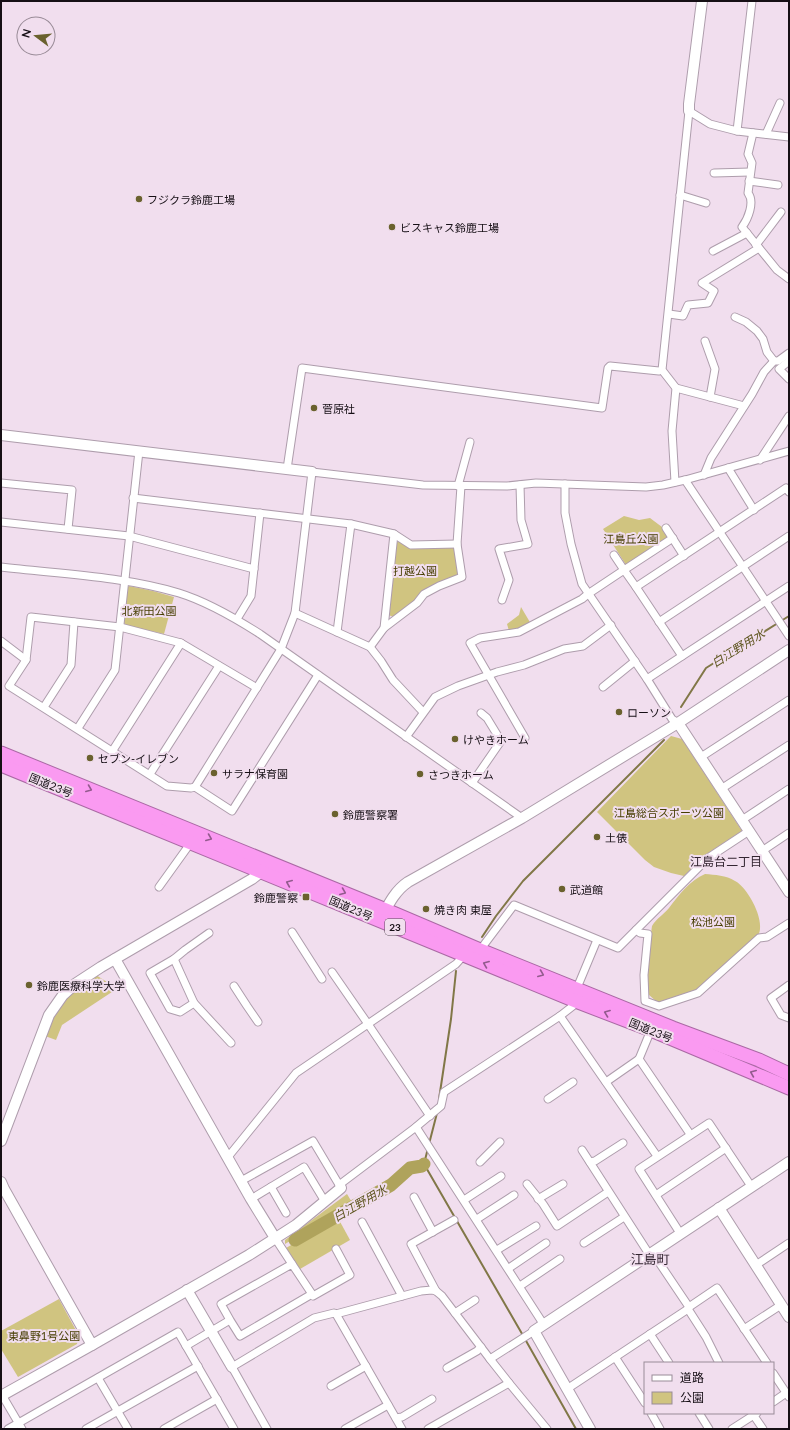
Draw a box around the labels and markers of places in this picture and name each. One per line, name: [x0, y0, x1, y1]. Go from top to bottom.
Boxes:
place label: フジクラ鈴鹿工場: [147, 193, 235, 206]
marker: フジクラ鈴鹿工場: [134, 194, 144, 204]
place label: ビスキャス鈴鹿工場: [400, 221, 499, 234]
marker: ビスキャス鈴鹿工場: [387, 222, 397, 232]
place label: 菅原社: [322, 402, 355, 415]
marker: 菅原社: [309, 403, 319, 413]
place label: ローソン: [627, 706, 671, 719]
marker: ローソン: [614, 707, 624, 717]
place label: けやきホーム: [463, 733, 529, 746]
marker: けやきホーム: [450, 734, 460, 744]
place label: セブン-イレブン: [98, 752, 179, 765]
marker: セブン-イレブン: [85, 753, 95, 763]
place label: サラナ保育園: [222, 767, 288, 780]
marker: サラナ保育園: [209, 768, 219, 778]
place label: さつきホーム: [428, 768, 494, 781]
marker: さつきホーム: [415, 769, 425, 779]
place label: 鈴鹿警察署: [343, 808, 398, 821]
marker: 鈴鹿警察署: [330, 809, 340, 819]
place label: 土俵: [605, 831, 627, 844]
marker: 土俵: [592, 832, 602, 842]
place label: 武道館: [570, 883, 603, 896]
marker: 武道館: [557, 884, 567, 894]
place label: 鈴鹿警察: [254, 891, 298, 904]
marker: 鈴鹿警察: [301, 892, 311, 902]
place label: 焼き肉 東屋: [434, 903, 492, 916]
marker: 焼き肉 東屋: [421, 904, 431, 914]
place label: 鈴鹿医療科学大学: [37, 979, 125, 992]
marker: 鈴鹿医療科学大学: [24, 980, 34, 990]

